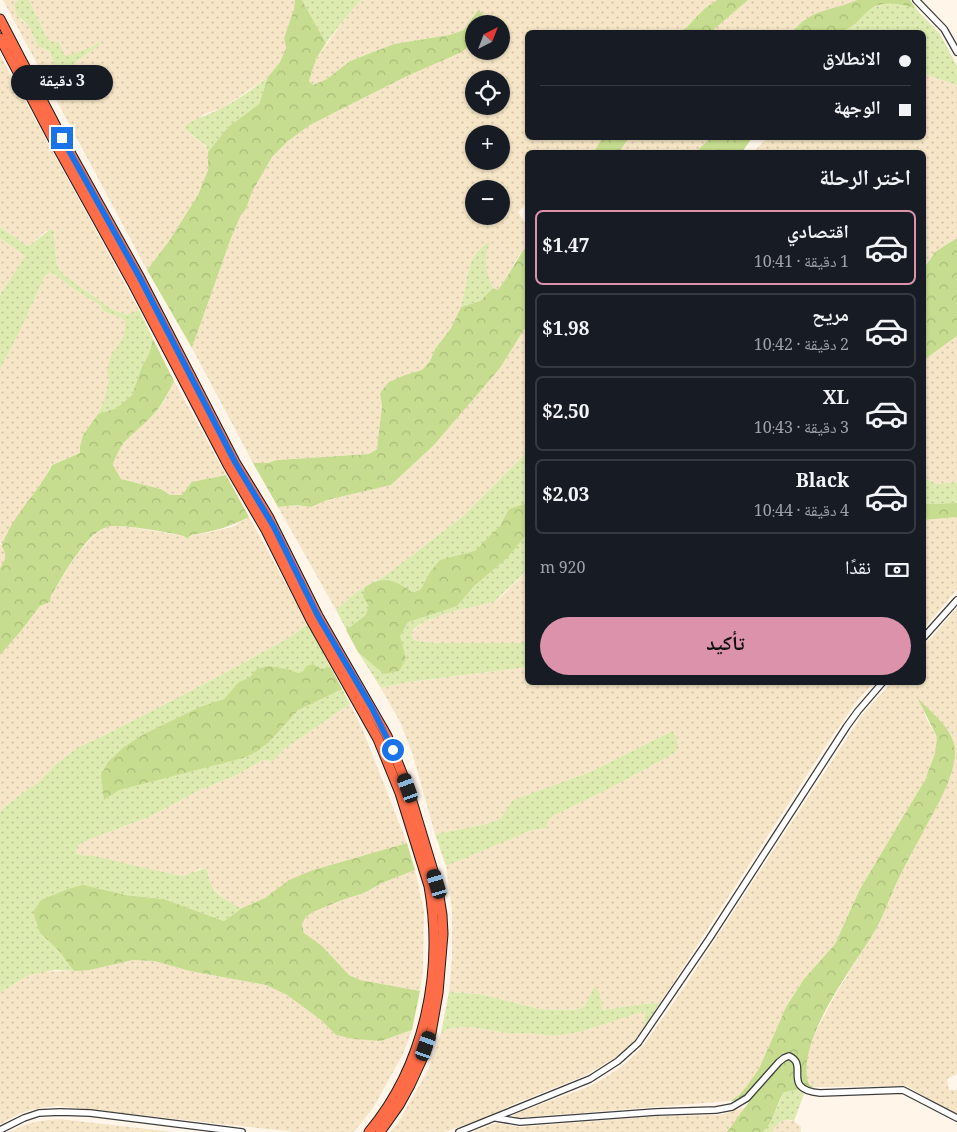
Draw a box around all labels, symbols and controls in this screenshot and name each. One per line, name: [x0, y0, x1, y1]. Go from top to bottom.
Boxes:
north arrow: [465, 15, 510, 60]
map controls: [465, 15, 510, 225]
text: الانطلاق: [822, 45, 881, 77]
callout: 3 دقيقة: [11, 66, 113, 100]
text: 3 دقيقة: [39, 69, 85, 96]
button: locate: [465, 70, 510, 115]
text: الوجهة: [833, 94, 881, 126]
button: +: [465, 125, 510, 170]
route end: [51, 127, 73, 149]
text: اختر الرحلة: [819, 161, 911, 199]
button: −: [465, 180, 510, 225]
text: اقتصادي: [787, 218, 849, 250]
icon: car: [864, 225, 909, 270]
text: $1.47: [542, 232, 589, 264]
text: 1 دقيقة · 10:41: [754, 250, 849, 277]
text: مريح: [812, 301, 849, 333]
icon: car: [864, 308, 909, 353]
text: $1.98: [542, 315, 589, 347]
text: 2 دقيقة · 10:42: [754, 333, 849, 360]
text: XL: [823, 384, 849, 416]
icon: car: [864, 391, 909, 436]
text: $2.50: [542, 398, 589, 430]
text: 3 دقيقة · 10:43: [754, 416, 849, 443]
text: Black: [796, 467, 849, 499]
icon: car: [864, 474, 909, 519]
text: $2.03: [542, 481, 589, 513]
text: 4 دقيقة · 10:44: [754, 499, 849, 526]
text: نقدًا: [845, 554, 871, 586]
text: 920 m: [540, 556, 586, 583]
icon: cash: [883, 556, 911, 584]
button: تأكيد: [540, 617, 911, 675]
route start: [382, 739, 404, 761]
car: [395, 771, 420, 805]
car: [425, 867, 448, 901]
car: [414, 1029, 437, 1063]

